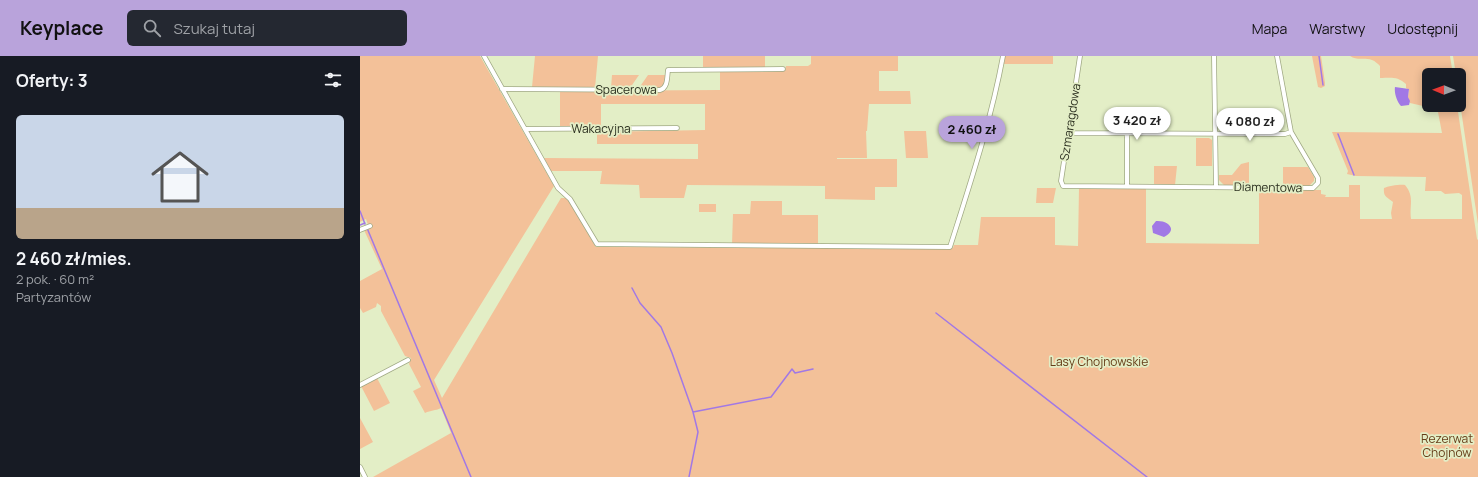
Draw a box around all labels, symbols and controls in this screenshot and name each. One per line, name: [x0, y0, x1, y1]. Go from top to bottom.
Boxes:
search box: [127, 10, 407, 46]
text: Keyplace: [20, 15, 103, 41]
icon: search: [141, 17, 163, 39]
text: Szukaj tutaj: [173, 18, 255, 39]
text: Mapa: [1252, 19, 1287, 38]
text: Warstwy: [1309, 19, 1365, 38]
text: Udostępnij: [1387, 19, 1458, 38]
north arrow: [1422, 68, 1466, 112]
map controls: [1422, 68, 1466, 112]
text: Oferty: 3: [16, 69, 88, 92]
icon: filters: [322, 69, 344, 91]
street label: Spacerowa: [595, 81, 657, 98]
street label: Szmaragdowa: [1056, 82, 1084, 162]
pin: 3 420 zł: [1096, 107, 1178, 141]
pin: 4 080 zł: [1209, 108, 1291, 142]
text: 3 420 zł: [1113, 111, 1161, 129]
text: 4 080 zł: [1225, 112, 1275, 130]
pin: 2 460 zł: [931, 116, 1013, 150]
street label: Wakacyjna: [571, 120, 631, 137]
text: 2 460 zł: [947, 120, 997, 138]
icon: home: [144, 141, 216, 213]
street label: Diamentowa: [1234, 178, 1302, 196]
text: 2 460 zł/mies.: [16, 247, 132, 270]
text: 2 pok. · 60 m²: [16, 270, 94, 288]
text: Partyzantów: [16, 288, 91, 306]
park label: Lasy Chojnowskie: [1050, 353, 1148, 370]
park label: Rezerwat Chojnów: [1421, 430, 1473, 461]

